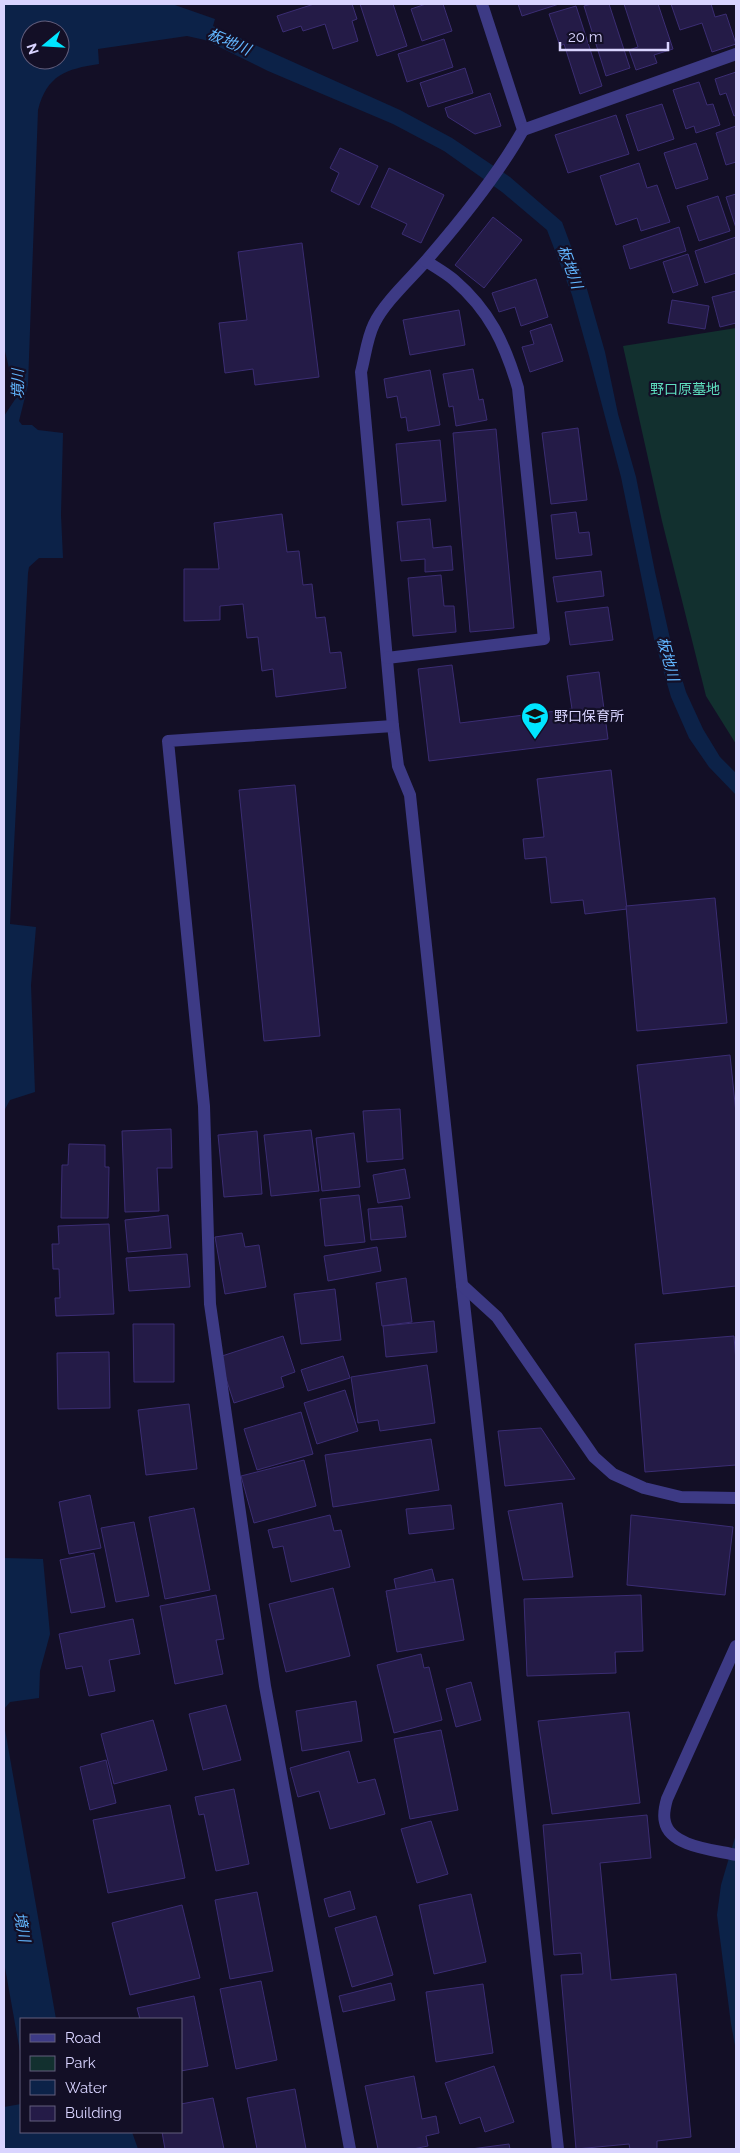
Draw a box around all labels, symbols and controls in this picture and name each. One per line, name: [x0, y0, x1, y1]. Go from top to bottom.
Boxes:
north arrow: [20, 20, 70, 70]
scale bar: [560, 20, 668, 52]
water label: 板地川: [205, 25, 255, 60]
text: 20 m: [568, 28, 603, 46]
text: N: [23, 41, 42, 57]
water label: 板地川: [554, 243, 587, 293]
water label: 境川: [9, 367, 27, 399]
park label: 野口原墓地: [650, 381, 720, 397]
water label: 板地川: [653, 635, 683, 685]
school or university icon: 野口保育所: [520, 701, 550, 740]
place label: 野口保育所: [554, 708, 624, 724]
water label: 境川: [10, 1911, 34, 1945]
legend: [20, 2018, 182, 2133]
text: Road: [65, 2029, 101, 2047]
text: Park: [65, 2054, 96, 2072]
text: Water: [65, 2079, 108, 2097]
text: Building: [65, 2104, 122, 2122]

